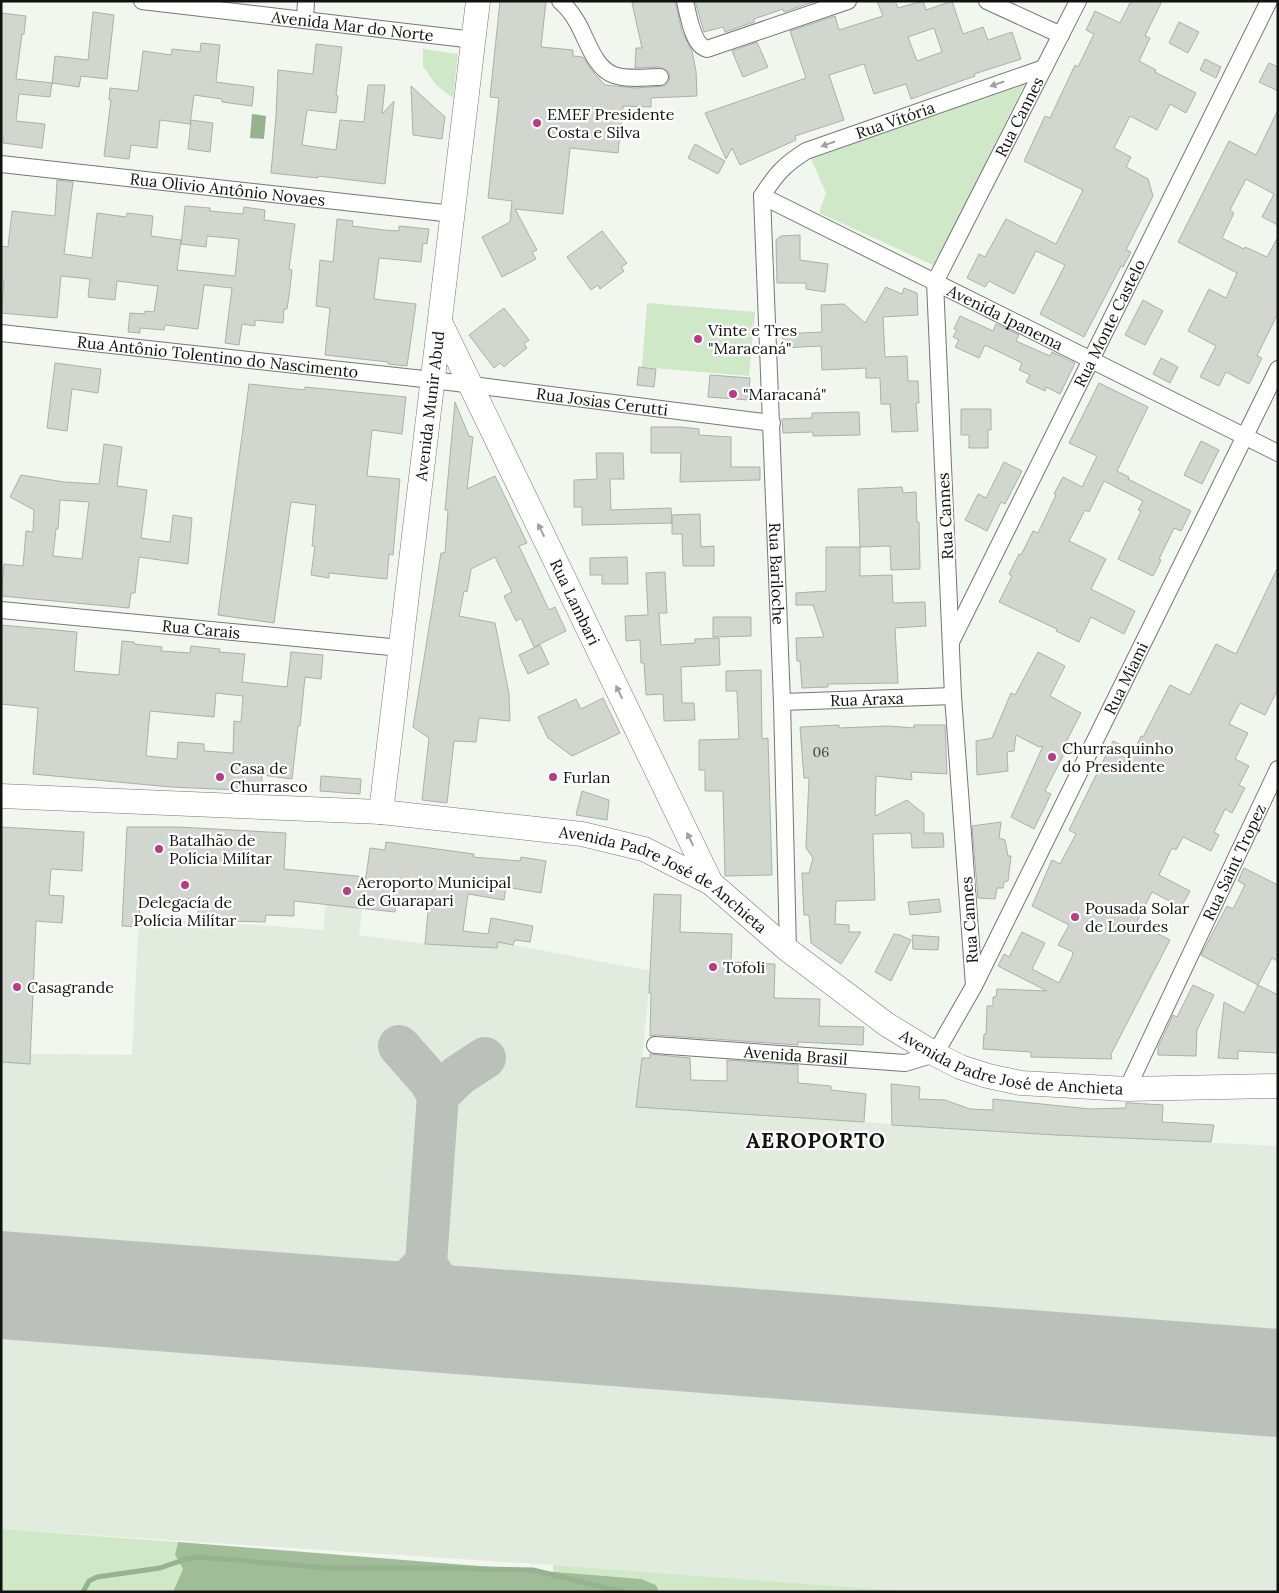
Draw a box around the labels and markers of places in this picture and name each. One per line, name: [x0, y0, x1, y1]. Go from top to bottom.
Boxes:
place label: EMEF Presidente Costa e Silva: [547, 104, 675, 142]
marker: EMEF Presidente Costa e Silva: [531, 117, 543, 129]
place label: Vinte e Tres "Maracaná": [707, 320, 797, 358]
marker: Vinte e Tres "Maracaná": [692, 333, 704, 345]
place label: "Maracaná": [743, 384, 827, 404]
marker: "Maracaná": [727, 388, 739, 400]
place label: Churrasquinho do Presidente: [1062, 738, 1174, 776]
marker: Churrasquinho do Presidente: [1046, 751, 1058, 763]
place label: Casa de Churrasco: [230, 758, 308, 796]
place label: Furlan: [563, 767, 611, 787]
marker: Casa de Churrasco: [214, 771, 226, 783]
marker: Furlan: [547, 771, 559, 783]
place label: Batalhão de Polícia Milítar: [169, 830, 272, 868]
marker: Batalhão de Polícia Milítar: [153, 843, 165, 855]
place label: Aeroporto Municipal de Guarapari: [356, 872, 511, 910]
marker: Delegacía de Polícia Milítar: [179, 879, 191, 891]
marker: Aeroporto Municipal de Guarapari: [341, 885, 353, 897]
place label: Delegacía de Polícia Milítar: [134, 892, 237, 930]
place label: Pousada Solar de Lourdes: [1085, 898, 1189, 936]
marker: Pousada Solar de Lourdes: [1069, 911, 1081, 923]
place label: Tofoli: [723, 957, 765, 977]
marker: Tofoli: [707, 961, 719, 973]
place label: Casagrande: [27, 977, 114, 997]
marker: Casagrande: [11, 981, 23, 993]

